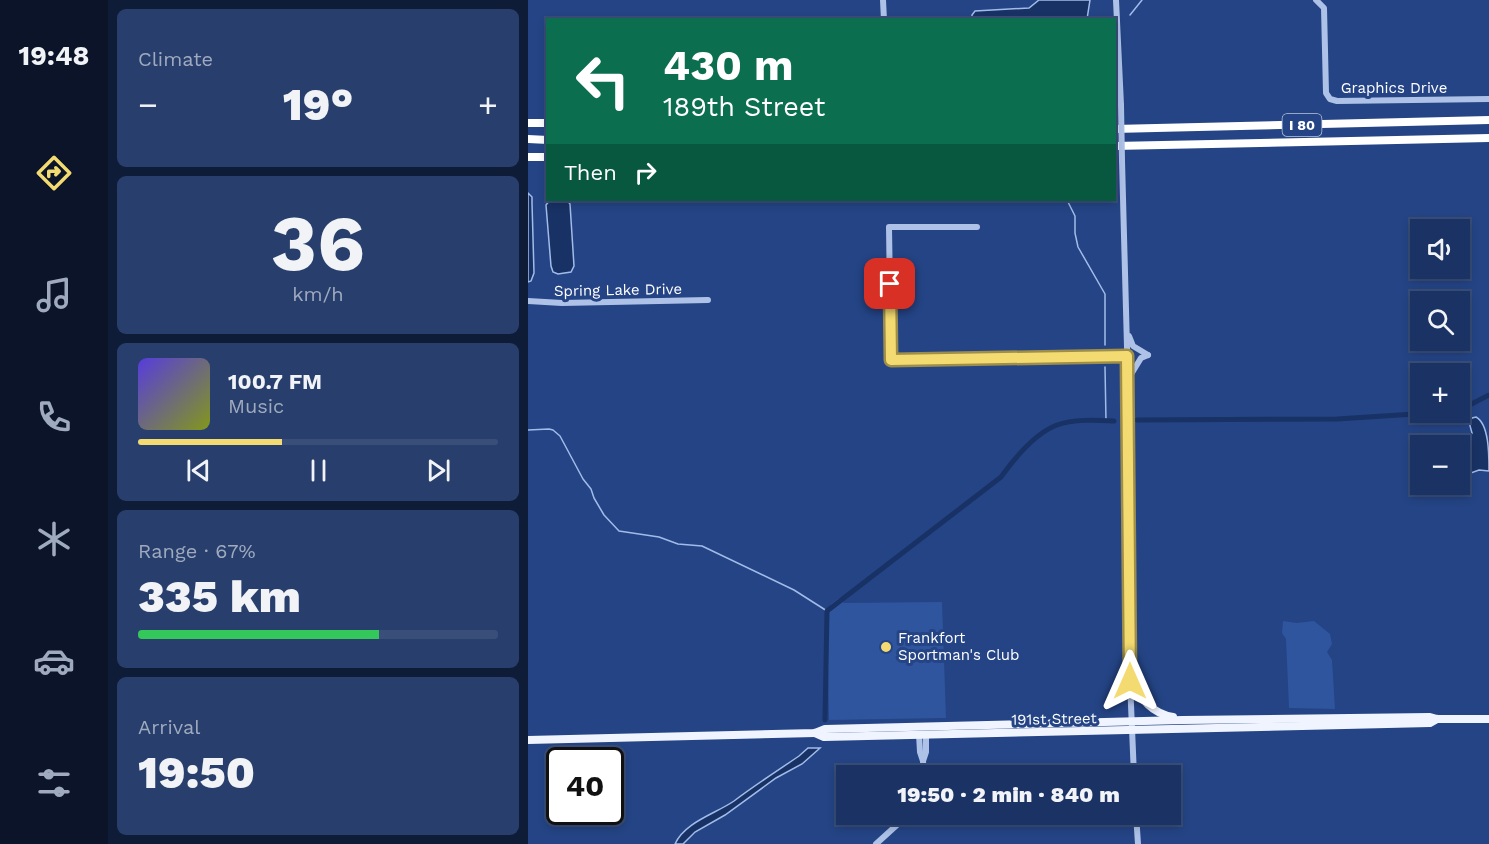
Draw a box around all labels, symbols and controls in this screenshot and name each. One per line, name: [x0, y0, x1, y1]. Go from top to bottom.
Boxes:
text: 19:48: [19, 40, 89, 72]
text: 430 m: [663, 41, 794, 90]
icon: left: [564, 42, 642, 120]
text: Climate: [138, 47, 213, 71]
text: 19°: [283, 78, 353, 131]
street label: Graphics Drive: [1341, 79, 1447, 97]
text: −: [138, 85, 158, 124]
text: +: [478, 85, 498, 124]
text: 189th Street: [663, 91, 825, 123]
road number: I 80: [1282, 114, 1322, 136]
icon: directions: [33, 152, 75, 194]
icon: right: [629, 156, 662, 189]
text: Then: [564, 160, 617, 185]
text: 36: [271, 197, 365, 289]
map controls: [1410, 219, 1470, 495]
button: sound: [1410, 219, 1470, 279]
pin: [864, 258, 915, 309]
icon: arrive: [873, 267, 906, 300]
icon: music: [33, 274, 75, 316]
street label: Spring Lake Drive: [554, 280, 682, 300]
text: km/h: [292, 282, 344, 306]
button: search: [1410, 291, 1470, 351]
button: +: [1410, 363, 1470, 423]
text: 100.7 FM: [228, 369, 322, 394]
text: Music: [228, 394, 284, 418]
icon: phone: [33, 396, 75, 438]
button: −: [1410, 435, 1470, 495]
icon: previous: [182, 454, 215, 487]
icon: pause: [302, 454, 335, 487]
icon: next: [422, 454, 455, 487]
icon: climate: [33, 518, 75, 560]
text: Range · 67%: [138, 539, 256, 563]
text: 335 km: [138, 570, 301, 623]
place label: Frankfort Sportman's Club: [898, 629, 1020, 664]
icon: car: [33, 640, 75, 682]
marker: Frankfort Sportman's Club: [879, 640, 893, 654]
position arrow: [1098, 649, 1162, 713]
street label: 191st Street: [1011, 709, 1098, 729]
text: Arrival: [138, 715, 200, 739]
text: 19:50: [138, 746, 255, 799]
speed limit sign: 40: [546, 747, 624, 825]
icon: filters: [33, 762, 75, 804]
text: 19:50 · 2 min · 840 m: [897, 782, 1120, 807]

